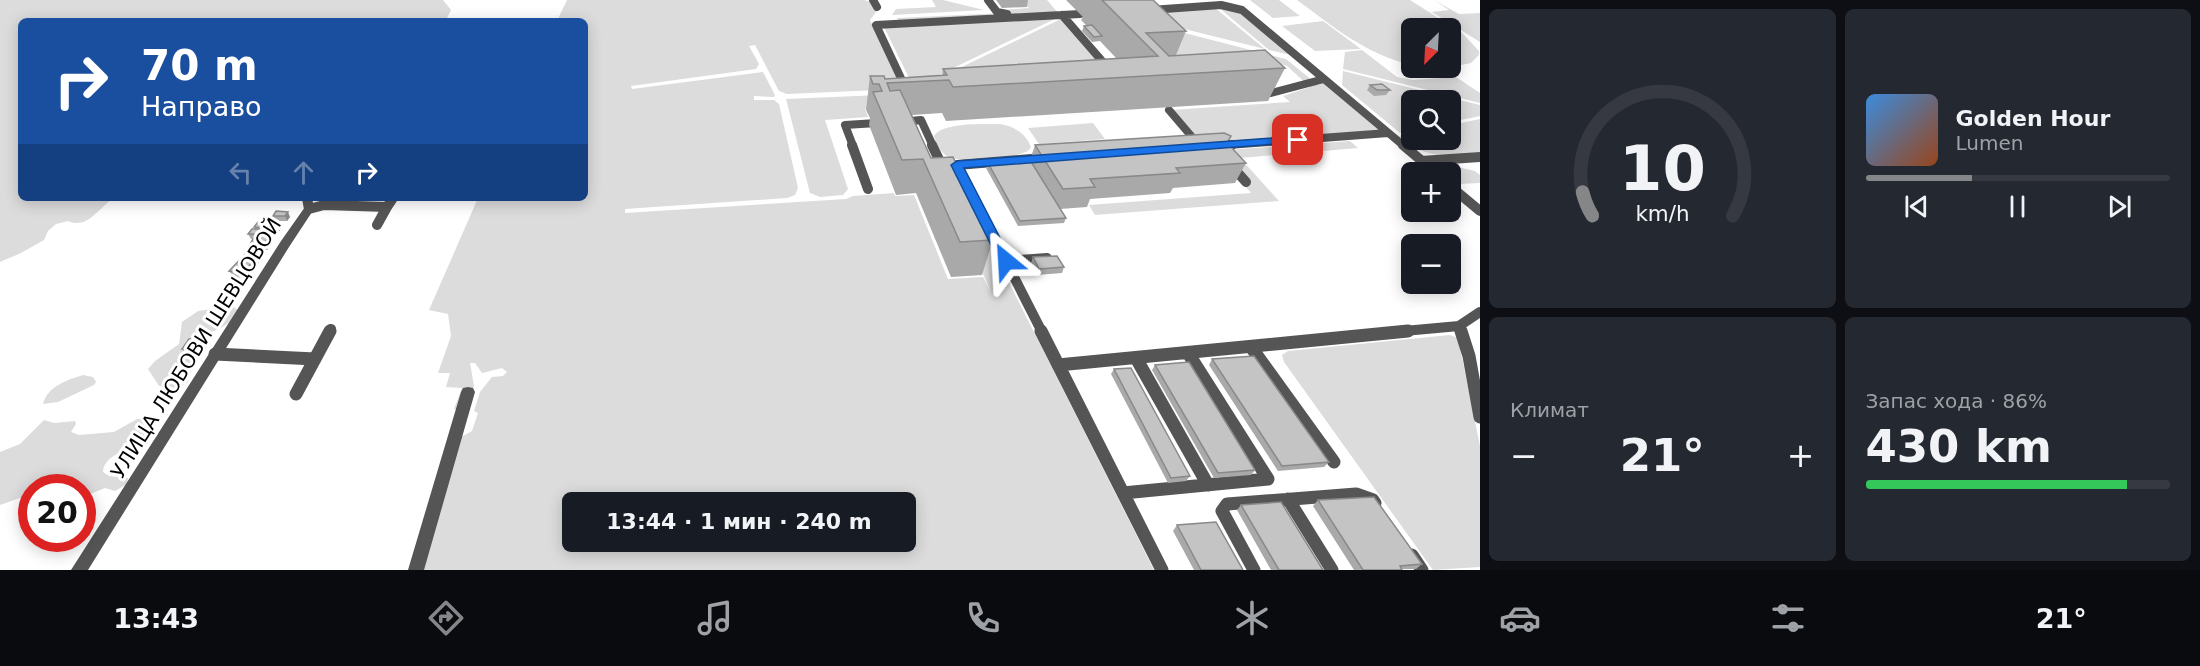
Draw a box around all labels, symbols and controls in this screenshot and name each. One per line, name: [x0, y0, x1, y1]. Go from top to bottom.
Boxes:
north arrow: [1401, 18, 1461, 78]
map controls: [1401, 18, 1461, 294]
text: 70 m: [141, 41, 258, 90]
icon: right: [42, 42, 120, 120]
button: search: [1401, 90, 1461, 150]
text: Направо: [141, 91, 262, 122]
text: Golden Hour: [1956, 106, 2110, 131]
pin: [1272, 114, 1323, 165]
icon: arrive: [1281, 123, 1314, 156]
text: Lumen: [1956, 131, 2023, 155]
text: 10: [1619, 132, 1706, 205]
icon: left: [224, 156, 257, 189]
icon: ahead: [287, 156, 320, 189]
icon: right: [350, 156, 383, 189]
button: +: [1401, 162, 1461, 222]
icon: previous: [1900, 190, 1933, 223]
icon: pause: [2001, 190, 2034, 223]
icon: next: [2103, 190, 2136, 223]
text: km/h: [1635, 201, 1689, 226]
street label: УЛИЦА ЛЮБОВИ ШЕВЦОВОЙ: [106, 213, 286, 483]
position arrow: [974, 229, 1038, 293]
button: −: [1401, 234, 1461, 294]
text: Запас хода · 86%: [1866, 389, 2047, 413]
text: Климат: [1510, 398, 1589, 422]
text: 430 km: [1866, 420, 2052, 473]
text: 21°: [1620, 429, 1705, 482]
text: −: [1510, 436, 1538, 475]
text: +: [1787, 436, 1815, 475]
speed limit sign: 20: [18, 474, 96, 552]
text: 13:44 · 1 мин · 240 m: [606, 509, 872, 534]
icon: directions: [425, 597, 467, 639]
icon: music: [694, 597, 736, 639]
icon: phone: [962, 597, 1004, 639]
icon: climate: [1231, 597, 1273, 639]
icon: car: [1499, 597, 1541, 639]
icon: filters: [1767, 597, 1809, 639]
text: 13:43: [113, 603, 199, 634]
text: 21°: [2036, 603, 2087, 634]

